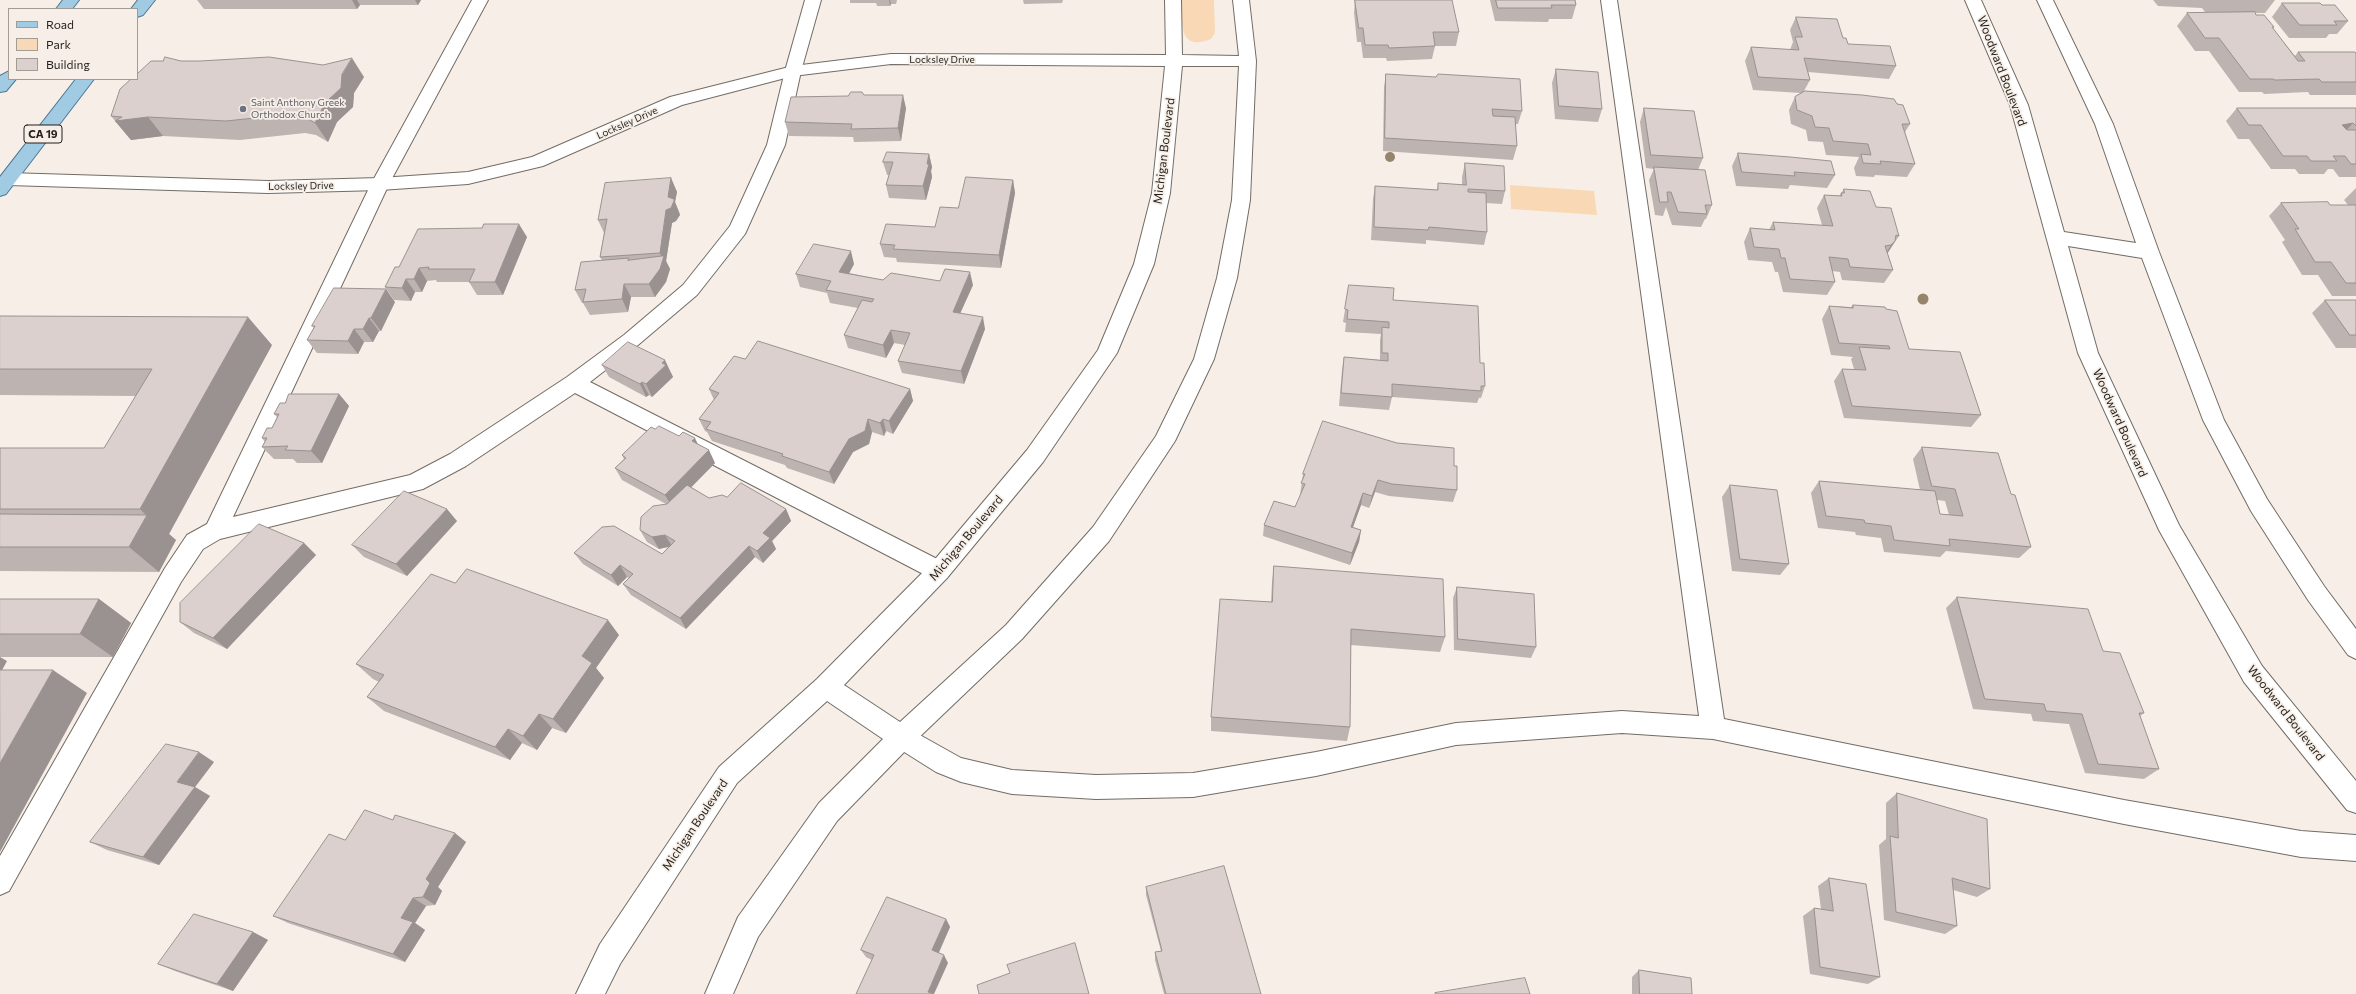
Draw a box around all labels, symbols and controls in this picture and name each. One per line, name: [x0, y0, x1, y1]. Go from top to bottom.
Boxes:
legend: [8, 8, 138, 80]
street label: Woodward Boulevard: [1974, 14, 2030, 128]
text: Road: [46, 17, 74, 31]
text: Park: [46, 37, 71, 51]
street label: Locksley Drive: [909, 54, 975, 66]
text: Building: [46, 57, 90, 71]
place label: Saint Anthony Greek Orthodox Church: [251, 97, 345, 120]
street label: Michigan Boulevard: [1150, 97, 1178, 205]
marker: Saint Anthony Greek Orthodox Church: [238, 104, 248, 114]
street label: Locksley Drive: [595, 104, 659, 142]
road number: CA 19: [24, 125, 62, 143]
street label: Locksley Drive: [268, 179, 334, 193]
street label: Woodward Boulevard: [2090, 367, 2150, 479]
street label: Michigan Boulevard: [926, 492, 1006, 584]
street label: Woodward Boulevard: [2244, 663, 2328, 763]
street label: Michigan Boulevard: [659, 777, 731, 873]

